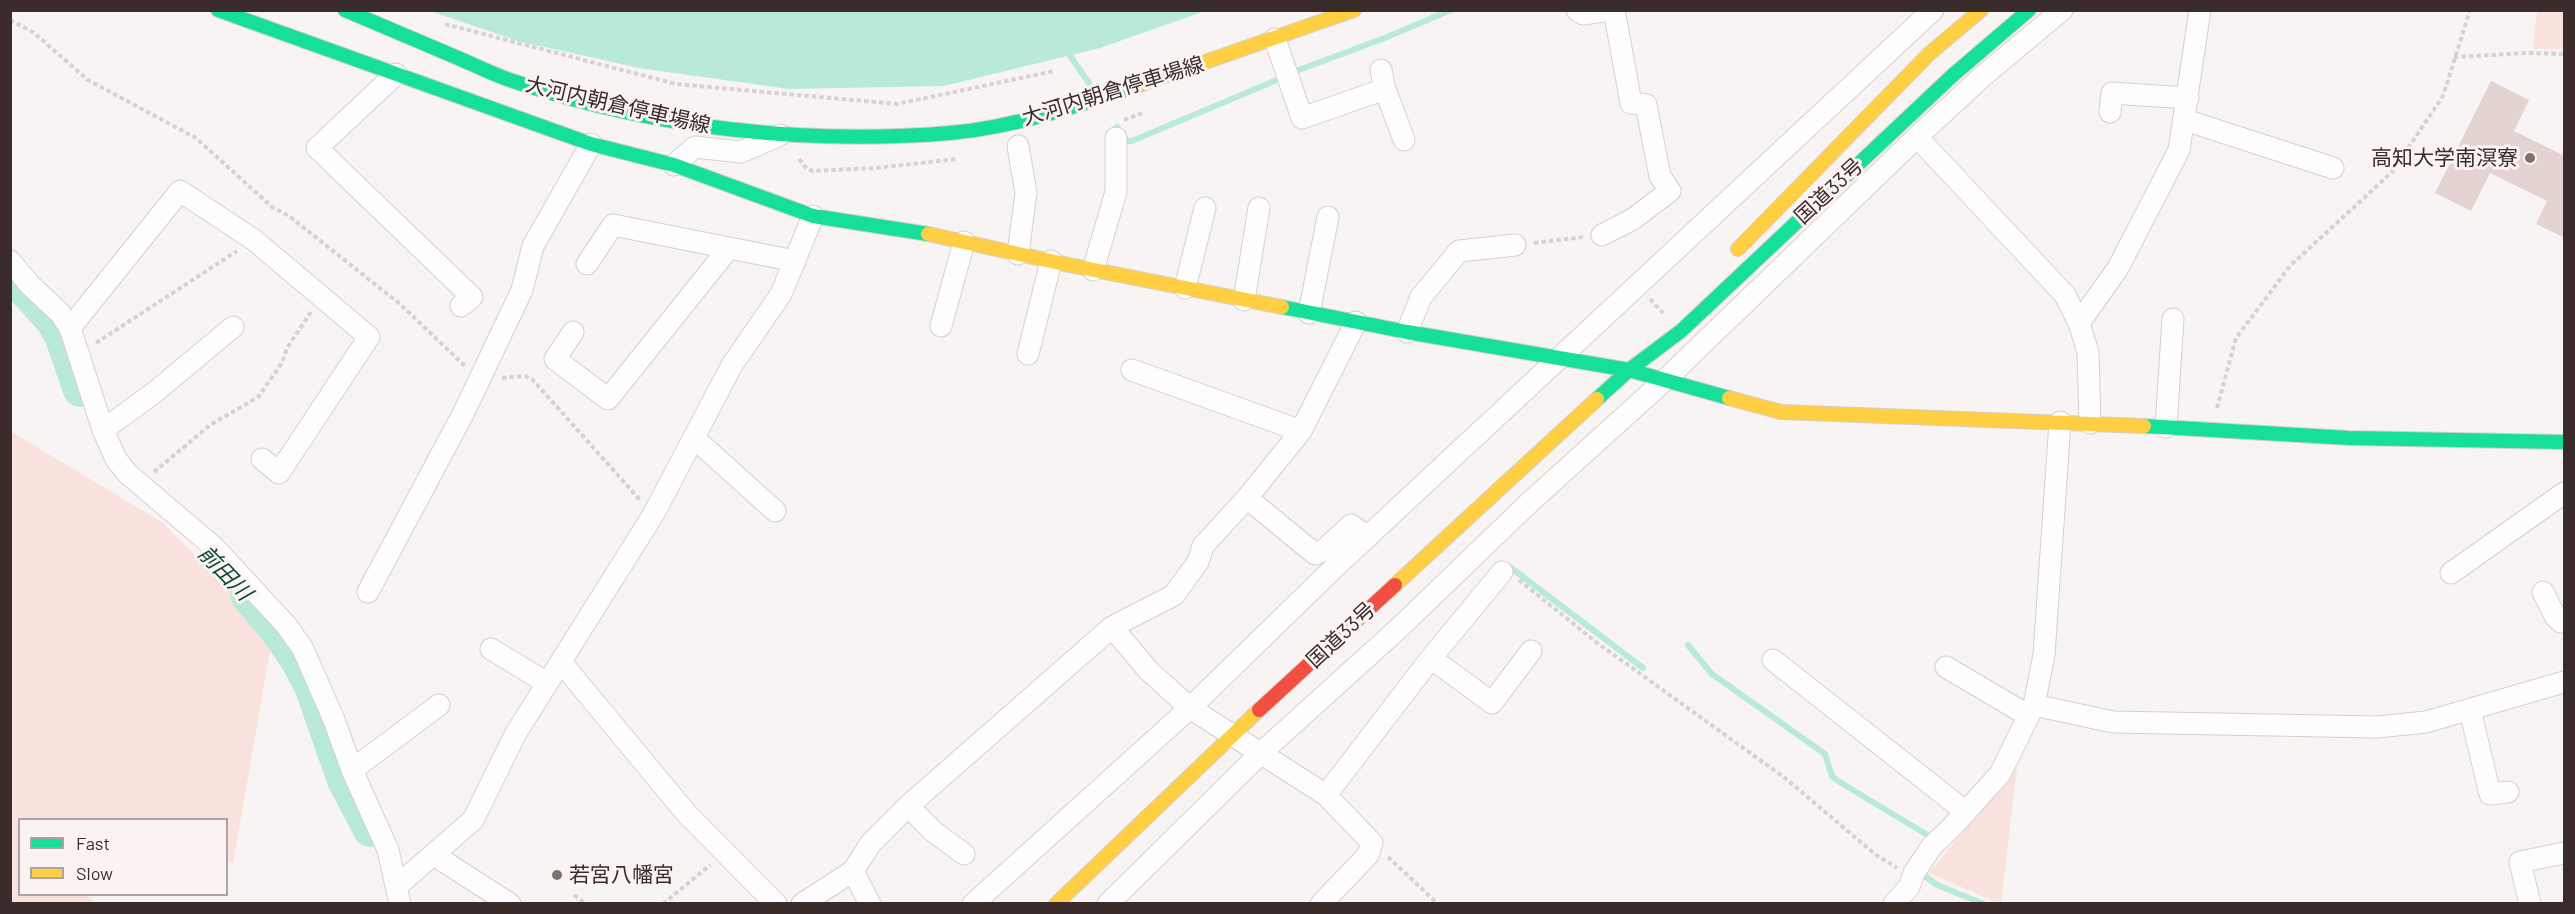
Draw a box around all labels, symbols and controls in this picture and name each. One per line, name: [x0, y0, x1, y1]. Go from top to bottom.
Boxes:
street label: 大河内朝倉停車場線: [1019, 51, 1207, 131]
street label: 大河内朝倉停車場線: [523, 71, 713, 139]
place label: 高知大学南溟寮: [2371, 145, 2518, 171]
marker: 高知大学南溟寮: [2523, 151, 2537, 165]
street label: 国道33号: [1789, 153, 1869, 229]
water label: 前田川: [193, 540, 257, 606]
street label: 国道33号: [1301, 597, 1381, 673]
legend: [18, 818, 228, 896]
text: Fast: [76, 832, 110, 854]
text: Slow: [76, 862, 113, 884]
place label: 若宮八幡宮: [569, 862, 674, 888]
marker: 若宮八幡宮: [550, 868, 564, 882]

